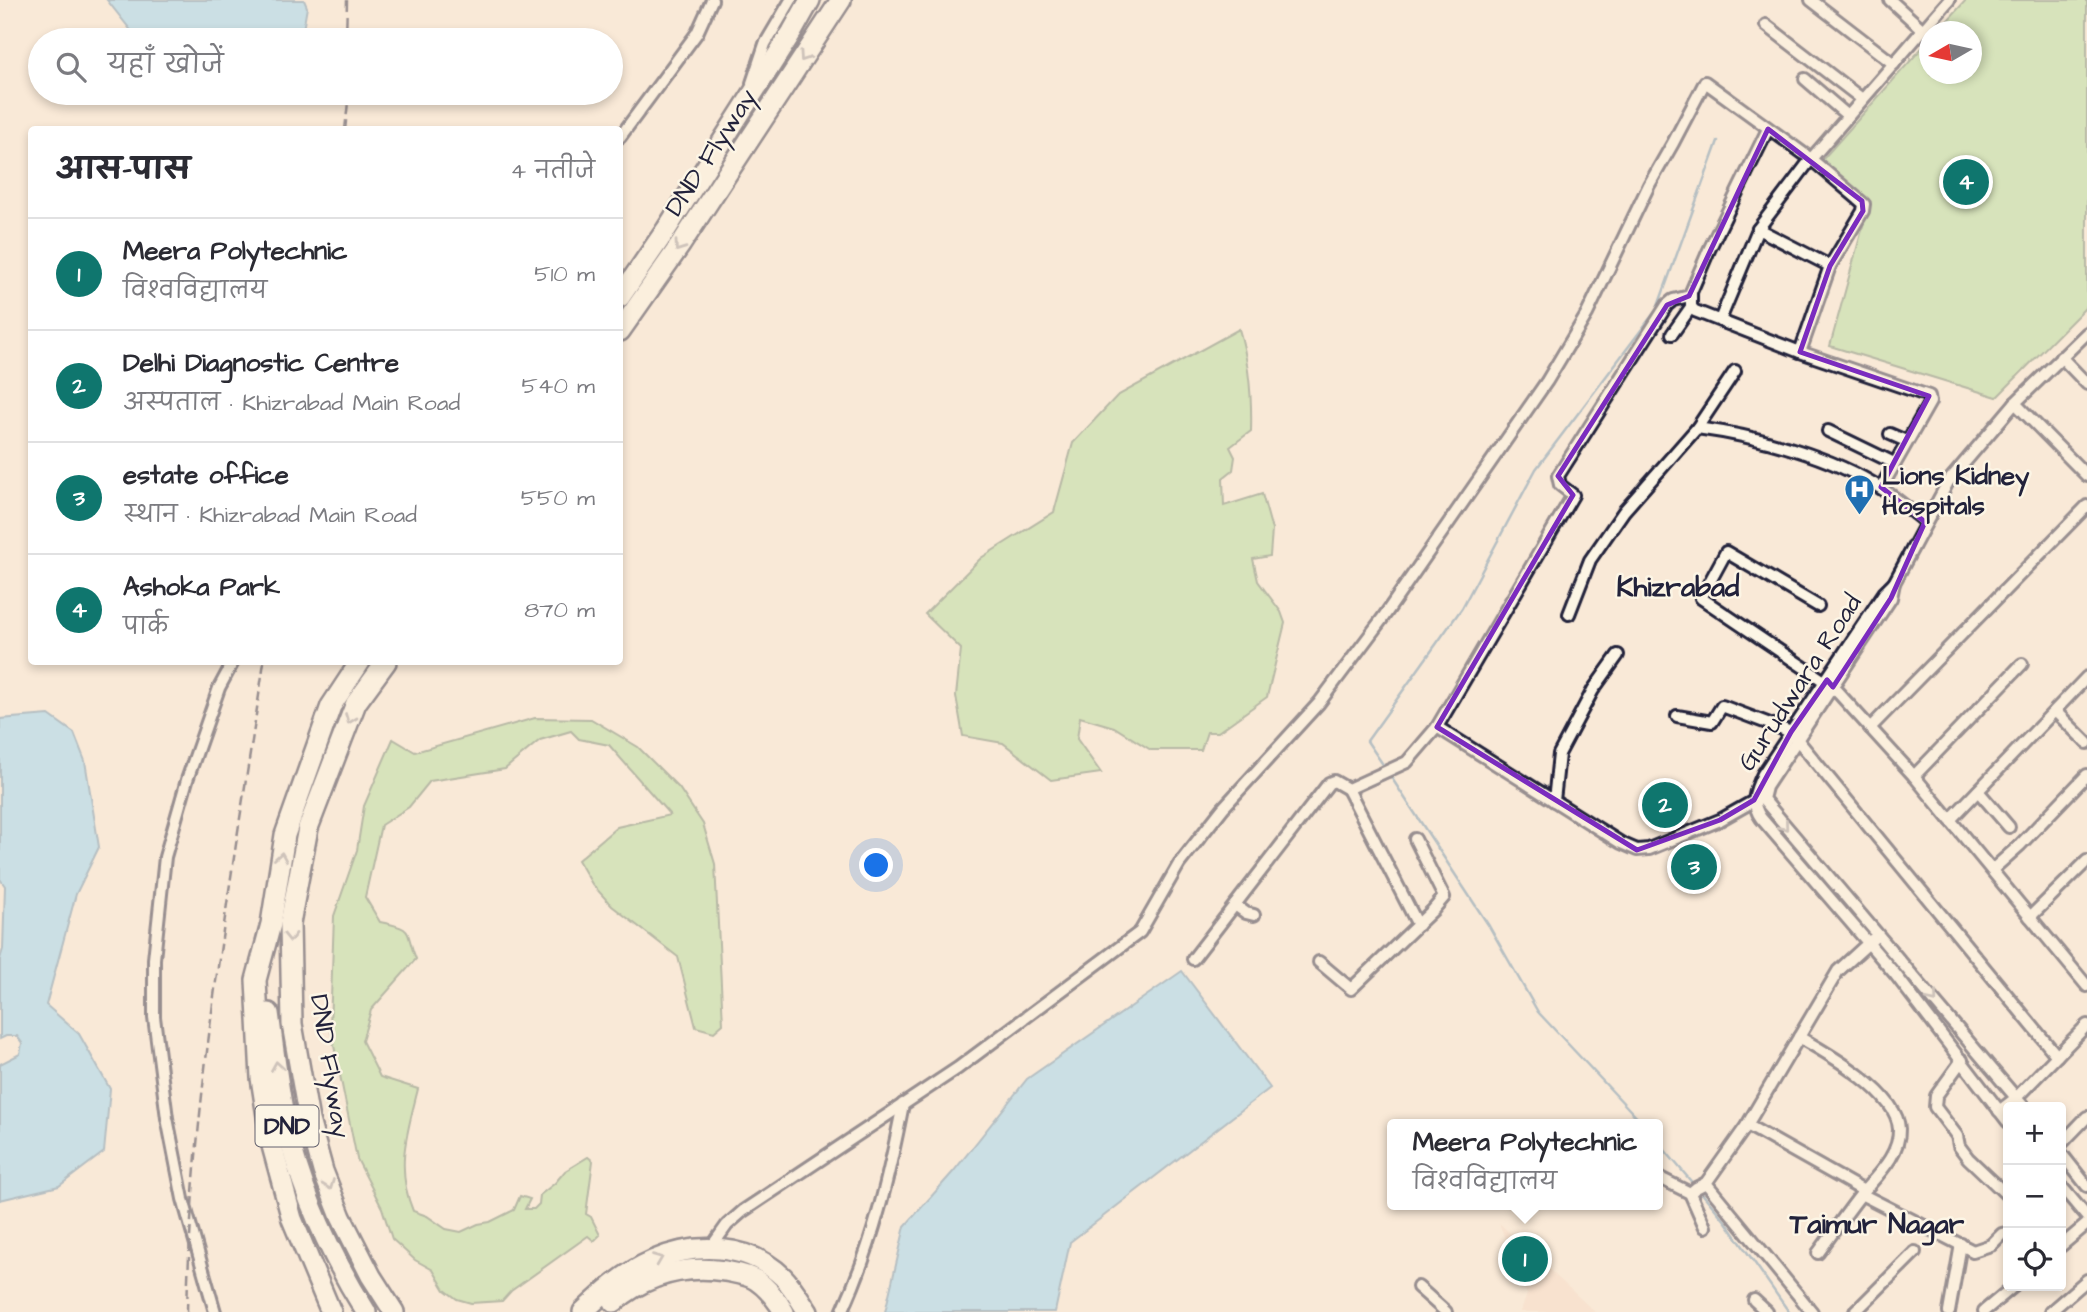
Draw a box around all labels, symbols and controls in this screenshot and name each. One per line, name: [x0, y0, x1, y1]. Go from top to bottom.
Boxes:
north arrow: [1919, 21, 1982, 84]
search box: [28, 28, 623, 105]
text: यहाँ खोजें: [108, 47, 224, 83]
icon: search: [52, 48, 90, 86]
one-way arrow: [799, 50, 812, 63]
street label: DND Flyway: [656, 82, 767, 224]
text: आस-पास: [56, 149, 190, 191]
text: 4 नतीजे: [510, 155, 595, 187]
pin: 4: [1943, 156, 1989, 208]
text: Meera Polytechnic: [123, 233, 347, 269]
one-way arrow: [675, 239, 687, 252]
text: 1: [78, 258, 80, 290]
text: 510 m: [534, 258, 595, 290]
text: विश्वविद्यालय: [123, 275, 267, 307]
text: Delhi Diagnostic Centre: [123, 345, 399, 381]
text: 2: [72, 370, 86, 402]
text: 540 m: [521, 370, 595, 402]
text: अस्पताल · Khizrabad Main Road: [123, 387, 460, 419]
text: estate office: [123, 457, 289, 493]
place label: Lions Kidney Hospitals: [1882, 458, 2030, 524]
hospital icon: Lions Kidney Hospitals: [1842, 473, 1876, 517]
text: 3: [73, 482, 85, 514]
text: 550 m: [521, 482, 595, 514]
text: स्थान · Khizrabad Main Road: [123, 499, 417, 531]
district label: Khizrabad: [1617, 568, 1740, 607]
text: Ashoka Park: [123, 569, 280, 605]
street label: Gurudwara Road: [1729, 587, 1871, 778]
text: 4: [71, 594, 87, 626]
text: 870 m: [524, 594, 595, 626]
text: पार्क: [123, 611, 168, 643]
one-way arrow: [344, 713, 358, 725]
pin: 2: [1642, 779, 1688, 831]
one-way arrow: [1776, 818, 1788, 831]
pin: 3: [1671, 841, 1717, 893]
your location: [859, 848, 893, 882]
one-way arrow: [274, 851, 289, 863]
one-way arrow: [283, 932, 298, 943]
one-way arrow: [1925, 990, 1937, 1003]
street label: DND Flyway: [299, 992, 359, 1141]
one-way arrow: [270, 1060, 285, 1072]
map controls: [2003, 1102, 2066, 1291]
button: +: [2003, 1102, 2066, 1165]
road number: DND: [256, 1106, 318, 1146]
popup: [1387, 1119, 1663, 1210]
text: Meera Polytechnic: [1413, 1124, 1637, 1160]
button: −: [2003, 1165, 2066, 1228]
text: विश्वविद्यालय: [1413, 1166, 1557, 1198]
one-way arrow: [320, 1178, 334, 1190]
district label: Taimur Nagar: [1789, 1205, 1965, 1246]
button: locate: [2003, 1228, 2066, 1291]
pin: 1: [1502, 1233, 1548, 1285]
one-way arrow: [651, 1253, 663, 1267]

